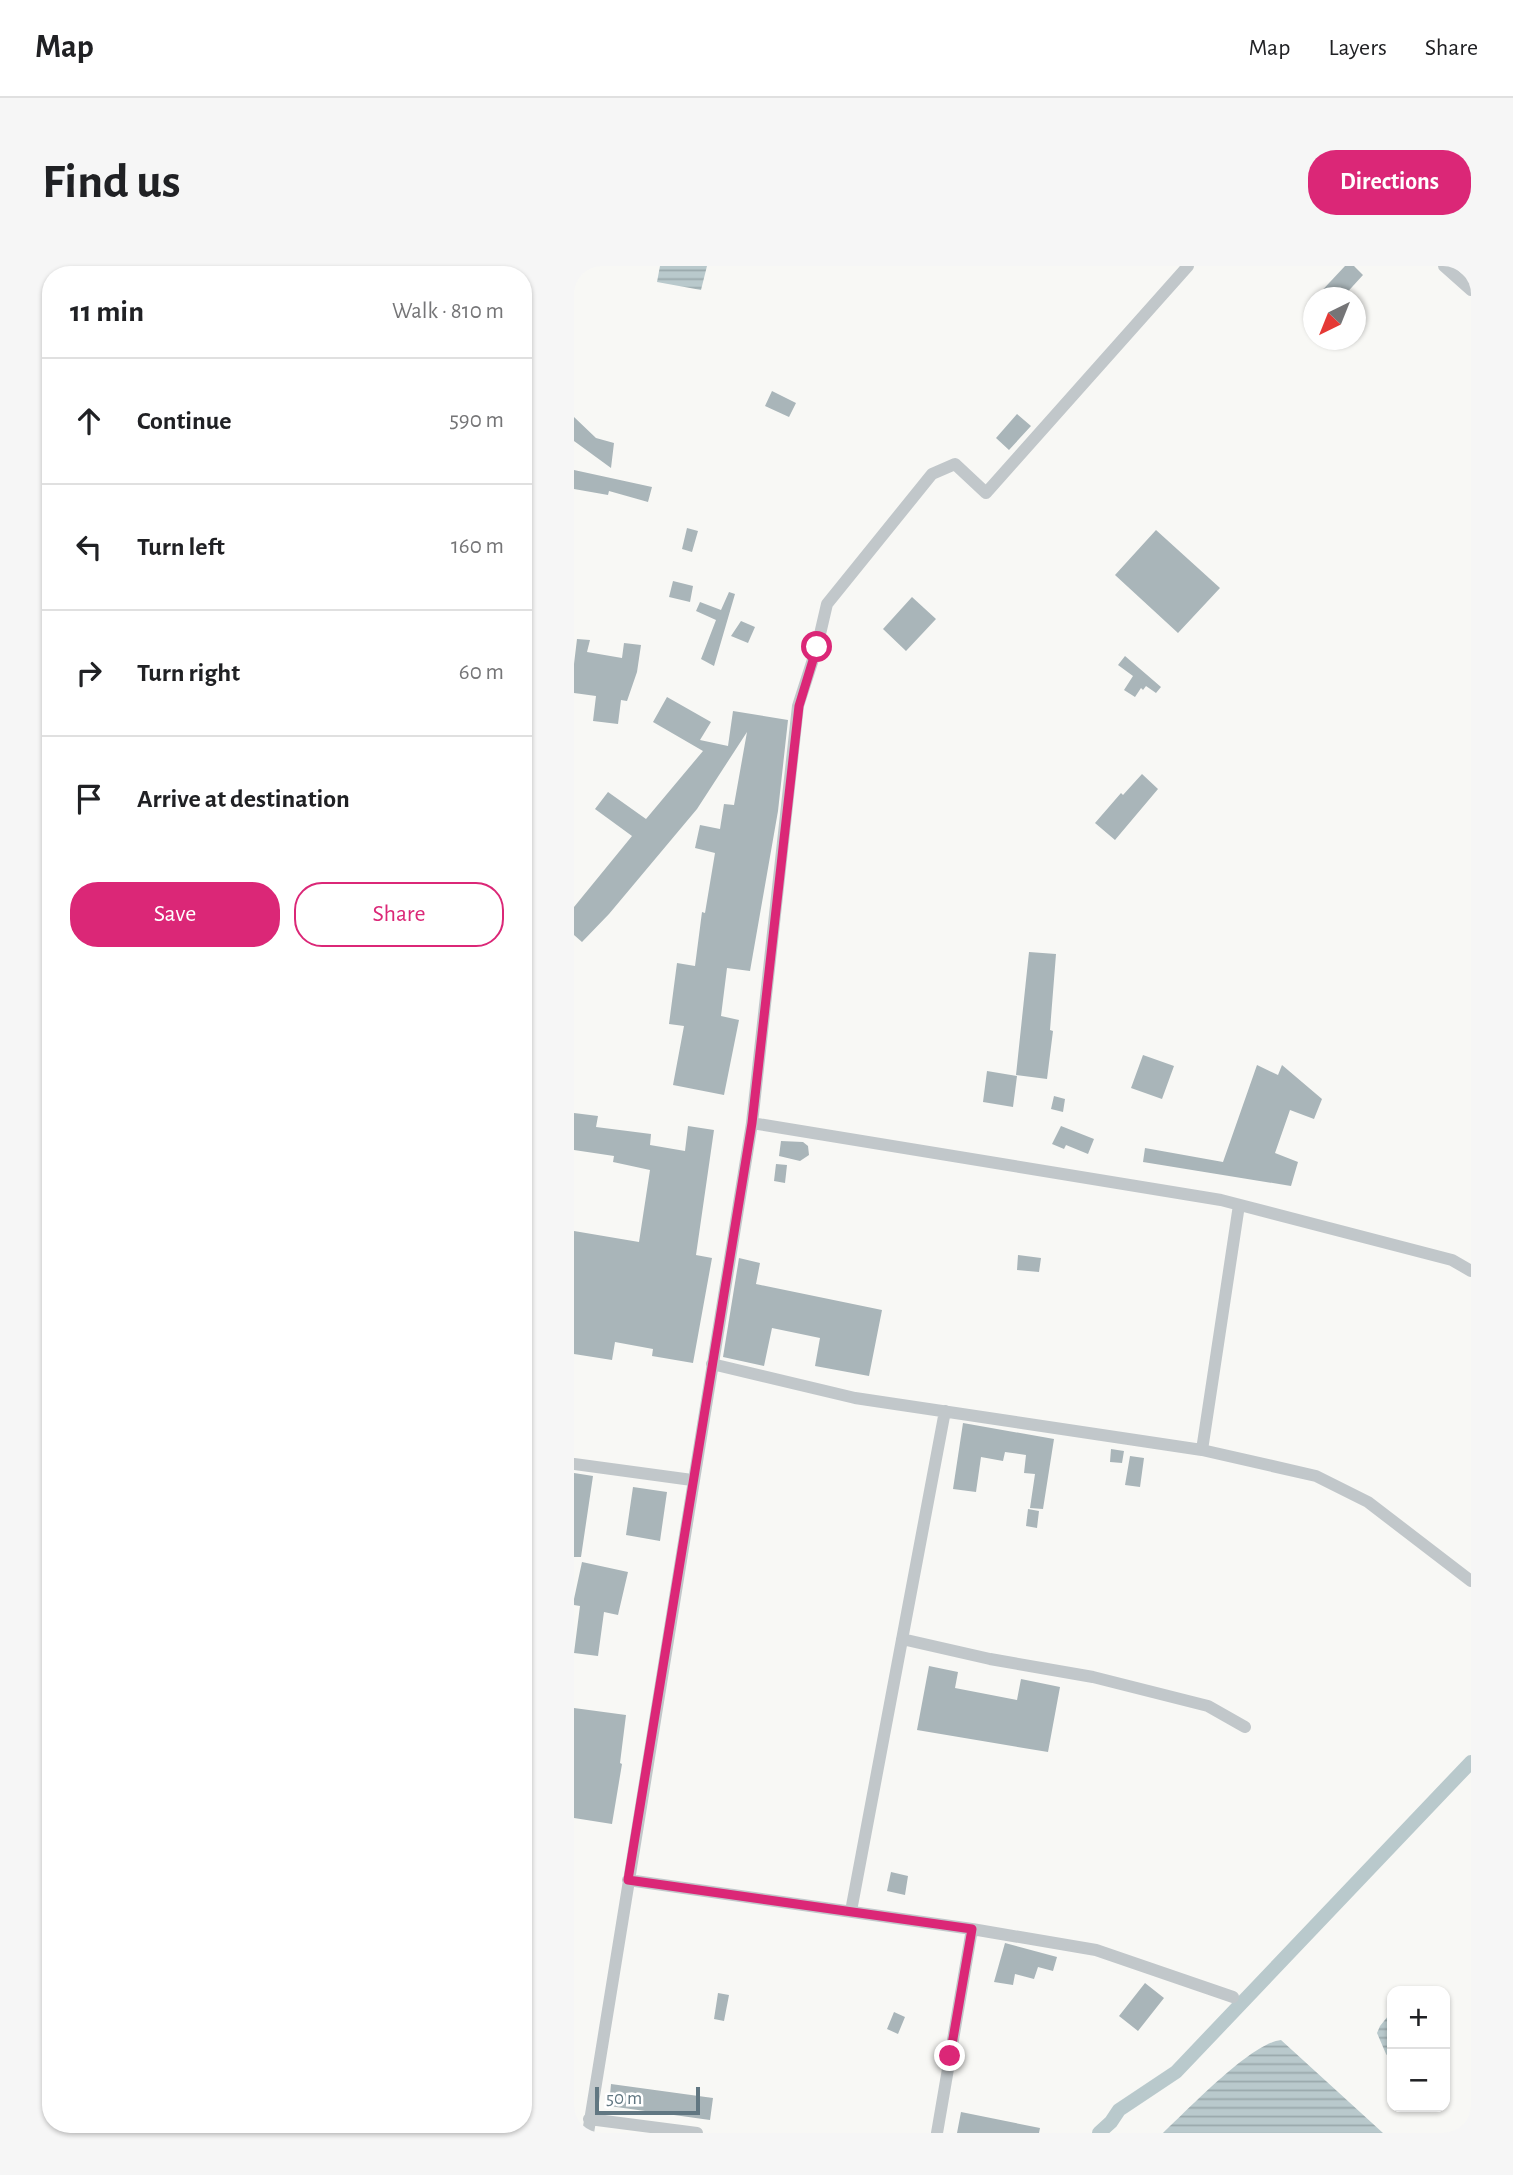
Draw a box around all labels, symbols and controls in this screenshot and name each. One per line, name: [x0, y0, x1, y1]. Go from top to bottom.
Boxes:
text: Map: [35, 31, 94, 64]
text: Map: [1248, 36, 1290, 60]
text: Layers: [1328, 36, 1387, 60]
text: Share: [1425, 36, 1478, 60]
button: Directions: [1308, 150, 1471, 215]
text: Find us: [42, 158, 181, 207]
north arrow: [1303, 287, 1366, 350]
text: 11 min: [70, 297, 144, 327]
text: Walk · 810 m: [392, 300, 504, 323]
icon: ahead: [70, 402, 108, 440]
text: Continue: [137, 408, 232, 434]
text: 590 m: [449, 409, 504, 432]
icon: left: [70, 528, 108, 566]
text: Turn left: [137, 534, 225, 560]
text: 160 m: [451, 535, 504, 558]
route start: [801, 631, 832, 662]
icon: right: [70, 654, 108, 692]
text: Turn right: [137, 660, 240, 686]
text: 60 m: [459, 661, 504, 684]
icon: arrive: [70, 780, 108, 818]
text: Arrive at destination: [137, 786, 350, 812]
button: Save: [70, 882, 280, 947]
button: Share: [294, 882, 504, 947]
map controls: [1387, 1986, 1450, 2112]
button: +: [1387, 1986, 1450, 2049]
route end: [934, 2040, 965, 2071]
button: −: [1387, 2049, 1450, 2112]
scale bar: [595, 2084, 700, 2116]
text: 50 m: [606, 2089, 642, 2108]

